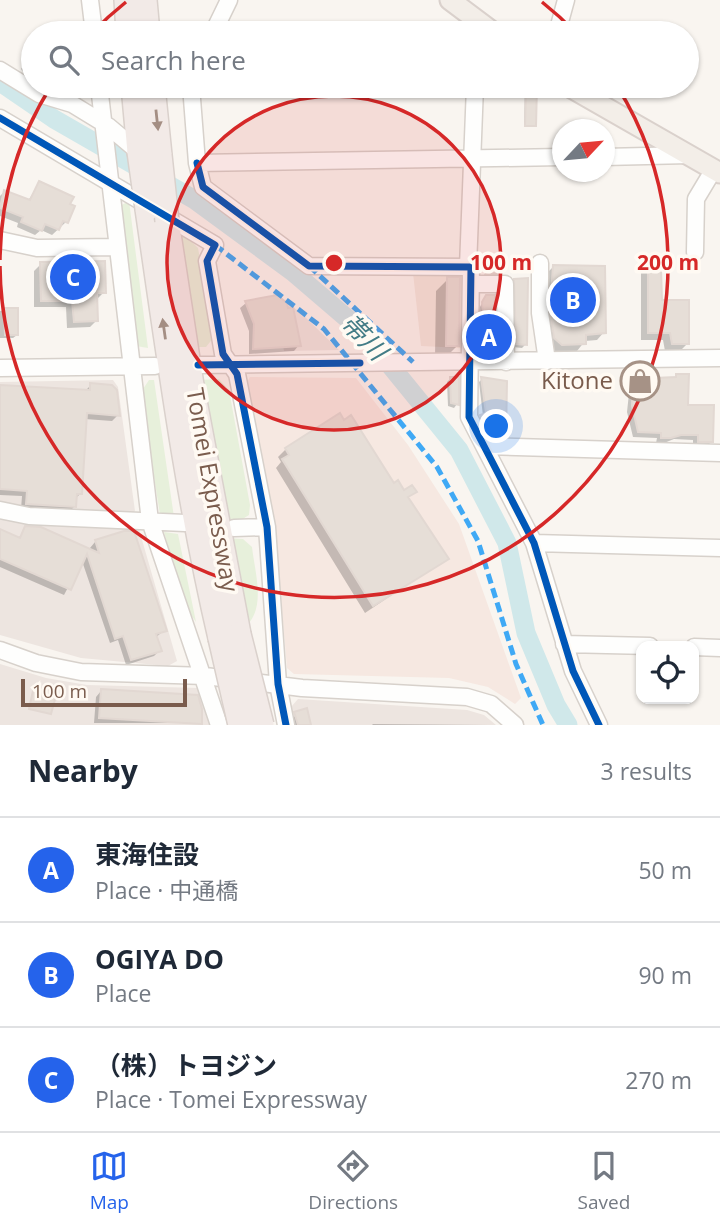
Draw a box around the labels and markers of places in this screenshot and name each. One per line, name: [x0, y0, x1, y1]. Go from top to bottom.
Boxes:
pin: C: [50, 251, 96, 303]
centre of rings: [322, 251, 346, 275]
pin: B: [550, 274, 596, 326]
pin: A: [466, 311, 512, 363]
shop icon: Kitone: [619, 360, 661, 402]
place label: Kitone: [541, 363, 613, 396]

